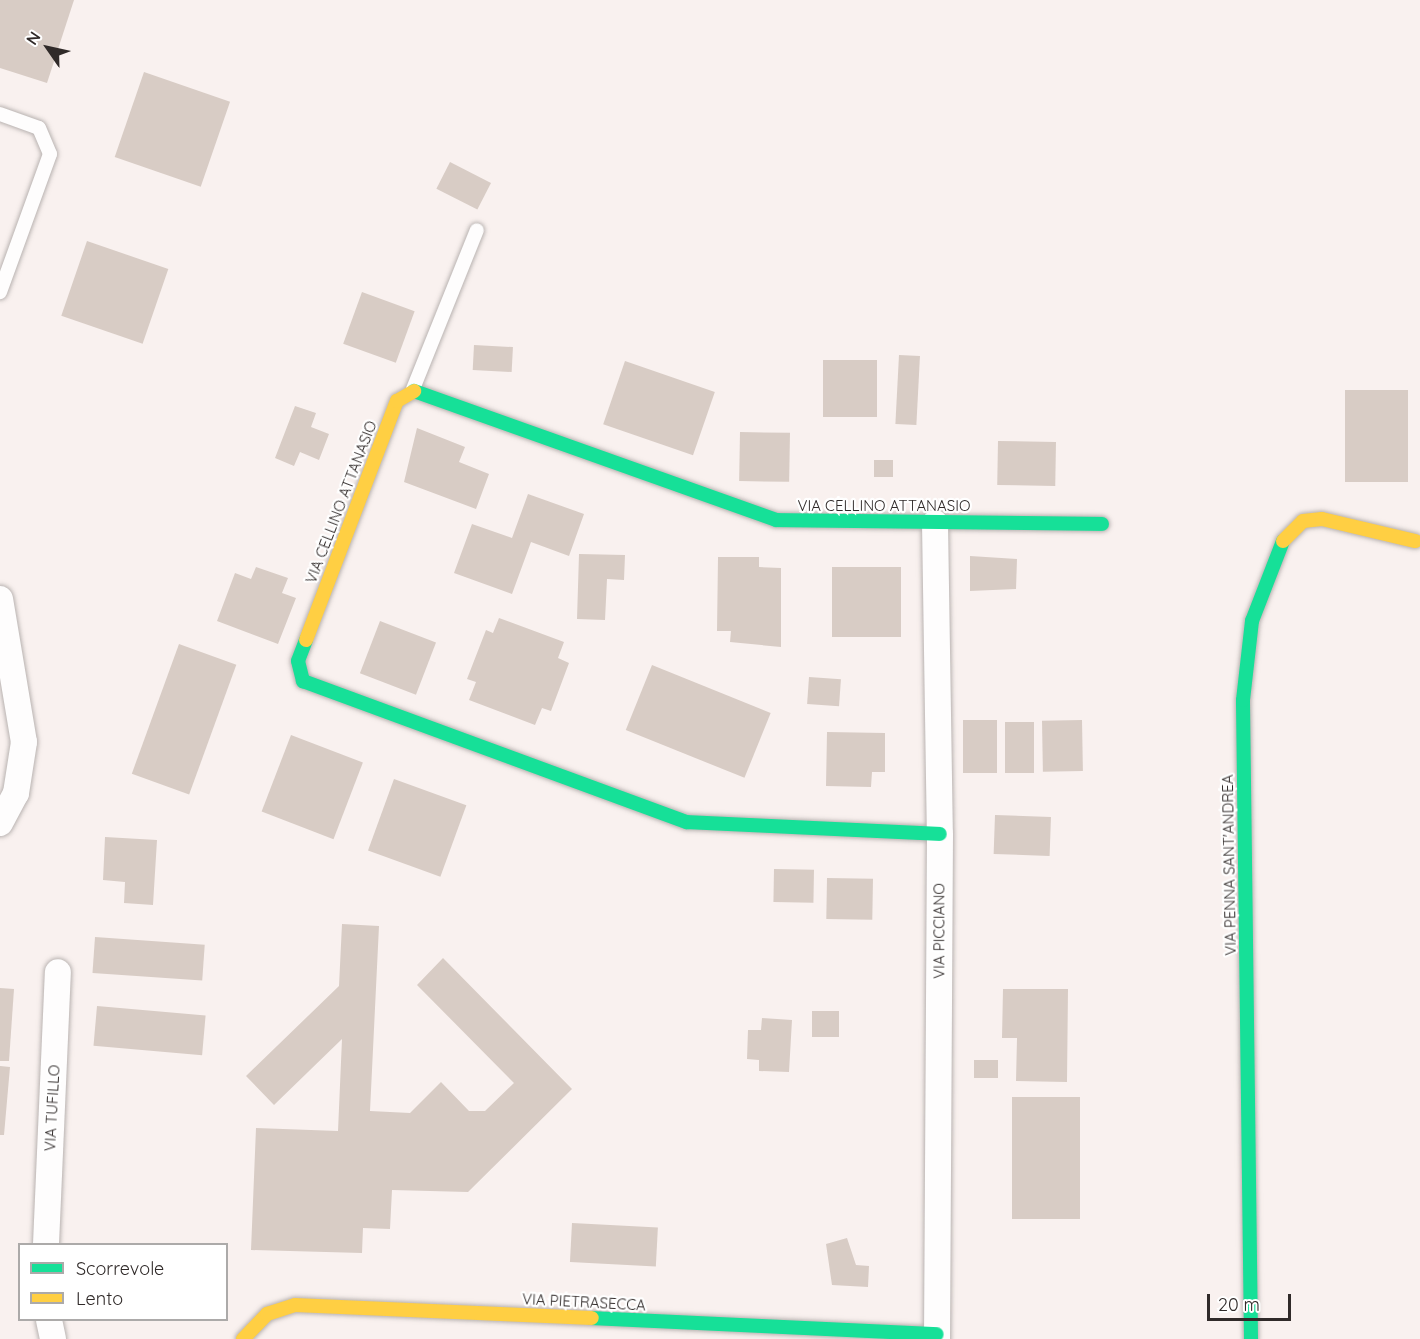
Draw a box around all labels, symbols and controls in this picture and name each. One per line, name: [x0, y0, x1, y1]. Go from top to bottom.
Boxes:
north arrow: [18, 18, 78, 78]
text: N: [21, 27, 45, 48]
street label: VIA CELLINO ATTANASIO: [302, 418, 380, 586]
street label: VIA CELLINO ATTANASIO: [798, 497, 970, 515]
street label: VIA PENNA SANT'ANDREA: [1218, 774, 1240, 956]
street label: VIA PICCIANO: [930, 883, 948, 979]
street label: VIA TUFILLO: [41, 1064, 63, 1152]
legend: [18, 1243, 228, 1321]
text: Scorrevole: [76, 1257, 164, 1280]
scale bar: [1210, 1282, 1294, 1320]
text: Lento: [76, 1287, 123, 1310]
street label: VIA PIETRASECCA: [522, 1290, 646, 1314]
text: 20 m: [1218, 1293, 1260, 1316]

